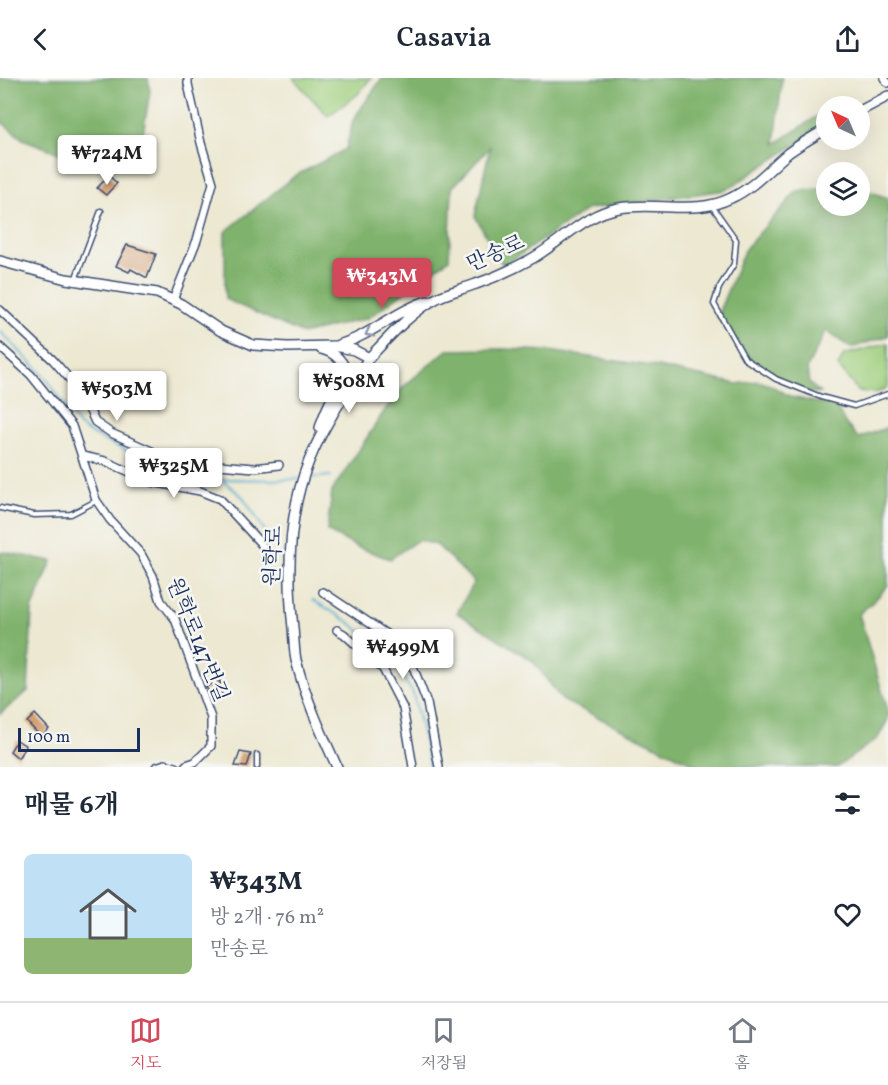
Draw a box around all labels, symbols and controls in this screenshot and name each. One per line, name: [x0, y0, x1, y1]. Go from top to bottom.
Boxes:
text: Casavia: [396, 20, 492, 58]
icon: back: [24, 23, 57, 56]
icon: share: [831, 23, 864, 56]
north arrow: [816, 96, 870, 150]
map controls: [816, 96, 870, 216]
pin: ₩724M: [65, 135, 149, 186]
text: ₩724M: [72, 140, 142, 168]
button: layers: [816, 162, 870, 216]
street label: 만송로: [462, 228, 530, 280]
pin: ₩343M: [340, 258, 424, 309]
text: ₩343M: [346, 263, 418, 291]
one-way arrow: [364, 326, 375, 337]
pin: ₩508M: [307, 363, 391, 414]
text: ₩508M: [313, 368, 385, 396]
pin: ₩503M: [75, 371, 159, 422]
text: ₩503M: [82, 376, 152, 404]
pin: ₩325M: [132, 448, 216, 499]
text: ₩325M: [139, 453, 209, 481]
street label: 원학로: [258, 525, 290, 587]
street label: 원학로147번길: [159, 573, 235, 707]
pin: ₩499M: [361, 629, 445, 680]
text: ₩499M: [367, 634, 440, 662]
scale bar: [18, 725, 140, 752]
text: 100 m: [27, 727, 70, 749]
icon: filters: [831, 787, 864, 820]
text: 매물 6개: [24, 788, 119, 824]
text: ₩343M: [210, 864, 302, 900]
icon: home: [72, 878, 144, 950]
icon: heart: [831, 898, 864, 931]
text: 방 2개 · 76 m²: [210, 904, 324, 932]
text: 만송로: [210, 936, 268, 964]
tab: 지도: [129, 1014, 162, 1075]
tab: 저장됨: [421, 1014, 467, 1075]
tab: 홈: [726, 1014, 759, 1075]

